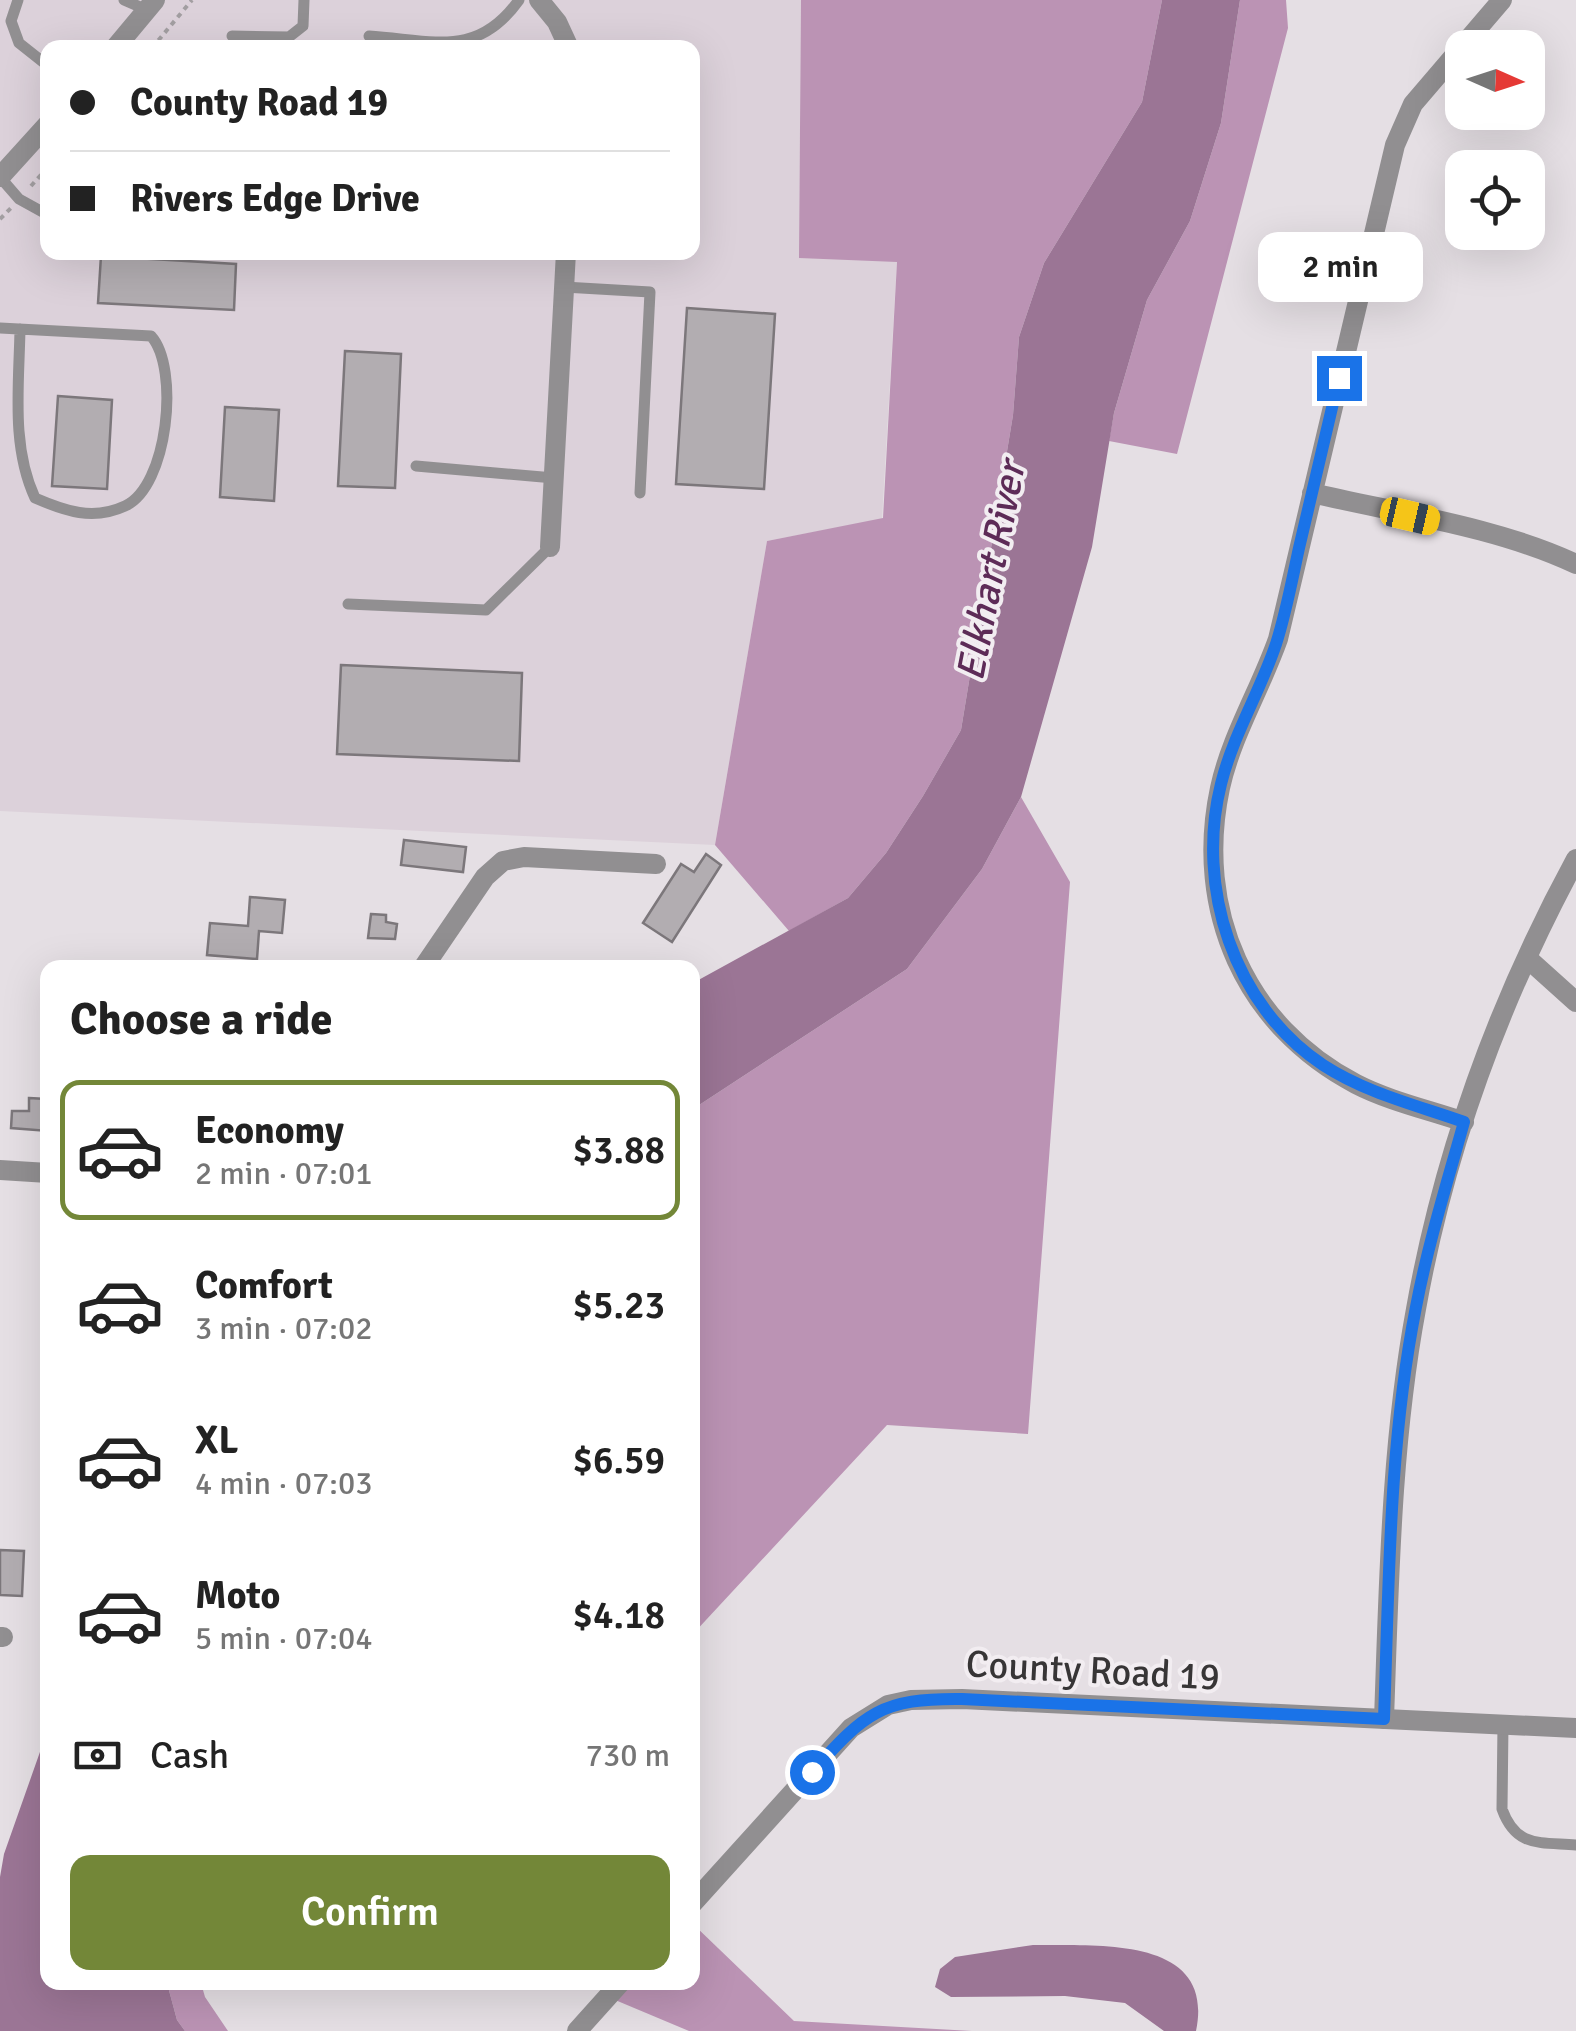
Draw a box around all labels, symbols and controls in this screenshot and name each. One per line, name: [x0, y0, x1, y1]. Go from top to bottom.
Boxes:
north arrow: [1445, 30, 1545, 130]
map controls: [1445, 30, 1545, 250]
text: County Road 19: [130, 79, 388, 126]
button: locate: [1445, 150, 1545, 250]
text: Rivers Edge Drive: [130, 175, 420, 222]
callout: 2 min: [1256, 233, 1422, 303]
text: 2 min: [1302, 247, 1379, 286]
route end: [1317, 356, 1362, 401]
water label: Elkhart River: [945, 452, 1038, 685]
car: [1377, 495, 1443, 537]
text: Choose a ride: [70, 992, 333, 1047]
icon: car: [75, 1105, 165, 1195]
text: Economy: [195, 1107, 344, 1154]
text: $3.88: [572, 1127, 665, 1174]
text: 2 min · 07:01: [195, 1154, 373, 1193]
icon: car: [75, 1260, 165, 1350]
text: Comfort: [195, 1262, 333, 1309]
text: $5.23: [572, 1282, 665, 1329]
text: 3 min · 07:02: [195, 1309, 373, 1348]
icon: car: [75, 1415, 165, 1505]
text: XL: [195, 1417, 238, 1464]
text: $6.59: [572, 1437, 665, 1484]
text: 4 min · 07:03: [195, 1464, 373, 1503]
icon: car: [75, 1570, 165, 1660]
text: Moto: [195, 1572, 280, 1619]
text: $4.18: [572, 1592, 665, 1639]
text: 5 min · 07:04: [195, 1619, 373, 1658]
street label: County Road 19: [965, 1640, 1221, 1701]
icon: cash: [70, 1728, 125, 1783]
text: Cash: [150, 1732, 229, 1779]
text: 730 m: [586, 1736, 670, 1775]
route start: [790, 1750, 835, 1795]
button: Confirm: [70, 1855, 670, 1970]

